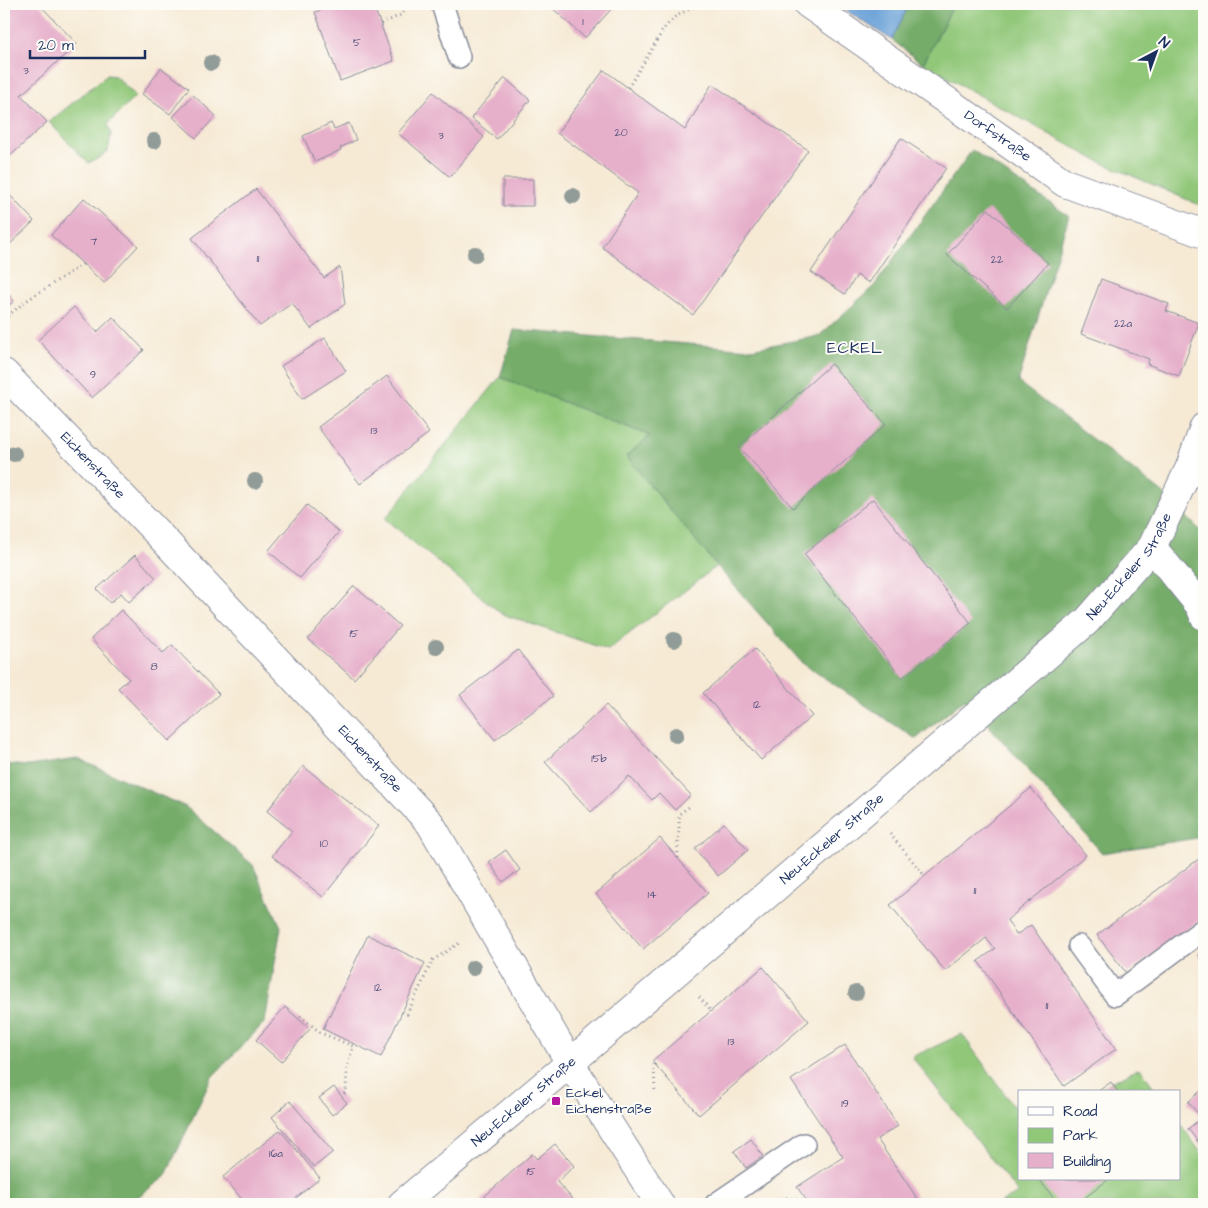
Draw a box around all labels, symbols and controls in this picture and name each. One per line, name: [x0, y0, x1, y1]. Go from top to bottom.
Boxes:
house number: 1: [582, 14, 584, 29]
scale bar: [30, 28, 145, 60]
north arrow: [1130, 28, 1180, 78]
text: N: [1154, 33, 1174, 54]
text: 20 m: [38, 35, 74, 56]
house number: 5: [353, 35, 361, 50]
house number: 3: [23, 63, 29, 78]
street label: Dorfstraße: [960, 106, 1036, 167]
house number: 20: [614, 125, 628, 140]
house number: 3: [438, 128, 444, 143]
house number: 7: [91, 234, 98, 249]
house number: 11: [257, 251, 260, 266]
house number: 22: [991, 252, 1004, 267]
house number: 22a: [1114, 316, 1132, 331]
district label: ECKEL: [827, 337, 883, 359]
house number: 9: [90, 367, 96, 382]
house number: 13: [370, 423, 378, 438]
street label: Eichenstraße: [56, 427, 130, 504]
street label: Neu-Eckeler Straße: [1082, 509, 1177, 625]
house number: 15: [349, 626, 359, 641]
house number: 8: [150, 659, 158, 674]
house number: 12: [753, 697, 762, 712]
street label: Eichenstraße: [333, 721, 407, 798]
house number: 15b: [591, 751, 607, 766]
street label: Neu-Eckeler Straße: [776, 788, 889, 889]
house number: 10: [320, 836, 328, 851]
house number: 11: [974, 883, 977, 898]
house number: 14: [648, 887, 657, 902]
house number: 12: [374, 980, 383, 995]
house number: 11: [1046, 998, 1049, 1013]
house number: 13: [727, 1034, 735, 1049]
street label: Neu-Eckeler Straße: [467, 1052, 581, 1152]
place label: Eckel, Eichenstraße: [566, 1083, 652, 1119]
legend: [1018, 1090, 1180, 1180]
marker: Eckel, Eichenstraße: [550, 1095, 562, 1107]
house number: 19: [841, 1096, 849, 1111]
text: Road: [1063, 1101, 1098, 1122]
text: Park: [1063, 1125, 1098, 1146]
house number: 16a: [269, 1146, 283, 1161]
text: Building: [1063, 1151, 1111, 1173]
house number: 15: [526, 1164, 536, 1179]

